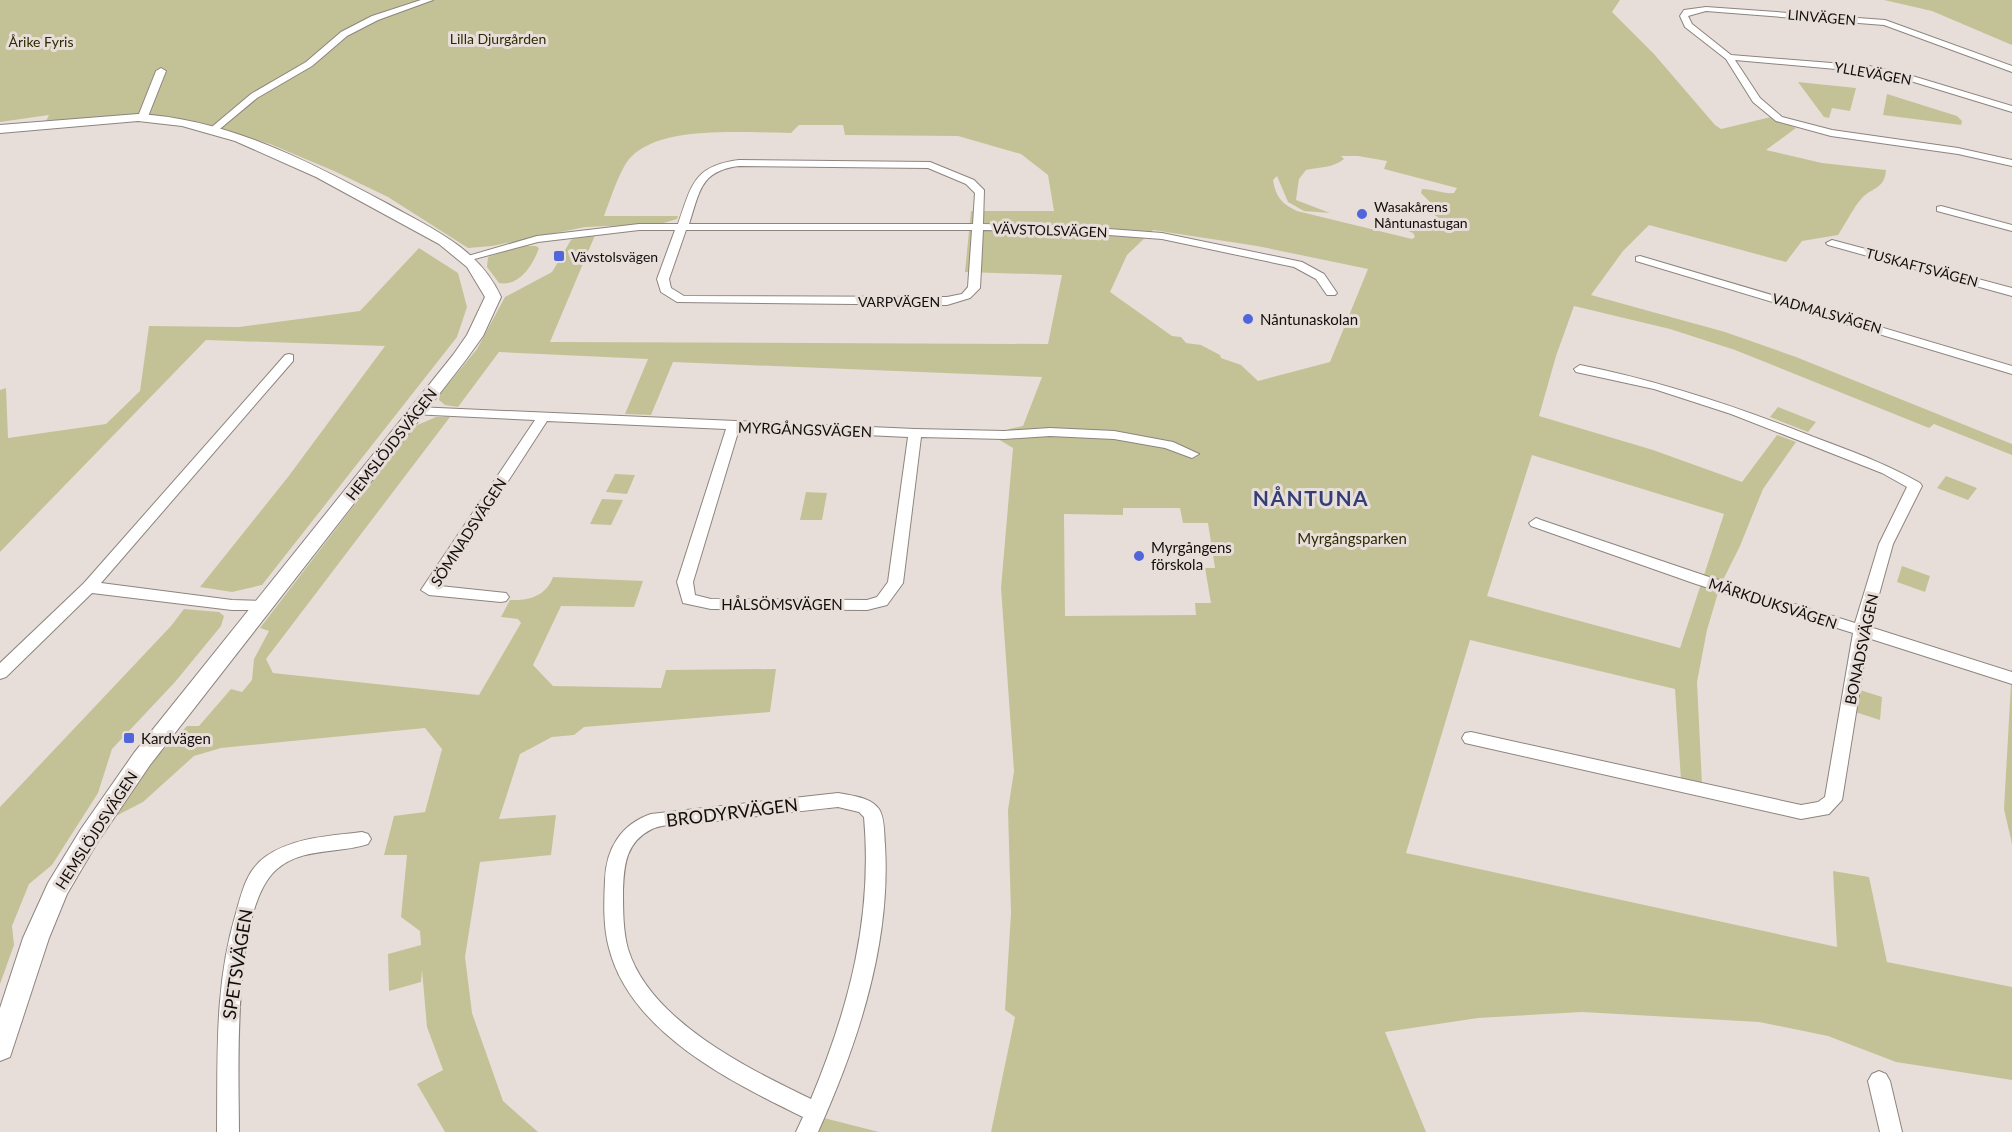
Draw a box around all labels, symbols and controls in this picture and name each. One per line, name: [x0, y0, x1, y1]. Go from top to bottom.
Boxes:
street label: LINVÄGEN: [1787, 6, 1857, 28]
park label: Lilla Djurgården: [450, 30, 546, 47]
park label: Årike Fyris: [8, 33, 74, 50]
street label: YLLEVÄGEN: [1833, 58, 1913, 88]
place label: Wasakårens Nåntunastugan: [1374, 198, 1468, 231]
marker: Wasakårens Nåntunastugan: [1355, 207, 1369, 221]
street label: VÄVSTOLSVÄGEN: [992, 220, 1108, 240]
street label: TUSKAFTSVÄGEN: [1864, 244, 1980, 290]
place label: Vävstolsvägen: [571, 248, 658, 265]
marker: Vävstolsvägen: [552, 249, 566, 263]
street label: VADMALSVÄGEN: [1770, 289, 1884, 337]
street label: VARPVÄGEN: [858, 293, 940, 310]
place label: Nåntunaskolan: [1260, 310, 1358, 328]
marker: Nåntunaskolan: [1241, 312, 1255, 326]
street label: HEMSLÖJDSVÄGEN: [342, 385, 440, 503]
street label: MYRGÅNGSVÄGEN: [738, 418, 872, 440]
street label: SÖMNADSVÄGEN: [426, 475, 510, 589]
district label: NÅNTUNA: [1253, 485, 1369, 510]
park label: Myrgångsparken: [1297, 529, 1407, 547]
place label: Myrgångens förskola: [1151, 538, 1232, 573]
marker: Myrgångens förskola: [1132, 549, 1146, 563]
street label: MÄRKDUKSVÄGEN: [1706, 574, 1840, 632]
street label: BONADSVÄGEN: [1840, 592, 1882, 706]
street label: HÅLSÖMSVÄGEN: [721, 595, 843, 613]
place label: Kardvägen: [141, 729, 211, 747]
marker: Kardvägen: [122, 731, 136, 745]
street label: HEMSLÖJDSVÄGEN: [51, 768, 141, 892]
street label: BRODYRVÄGEN: [665, 793, 799, 831]
street label: SPETSVÄGEN: [217, 907, 257, 1021]

